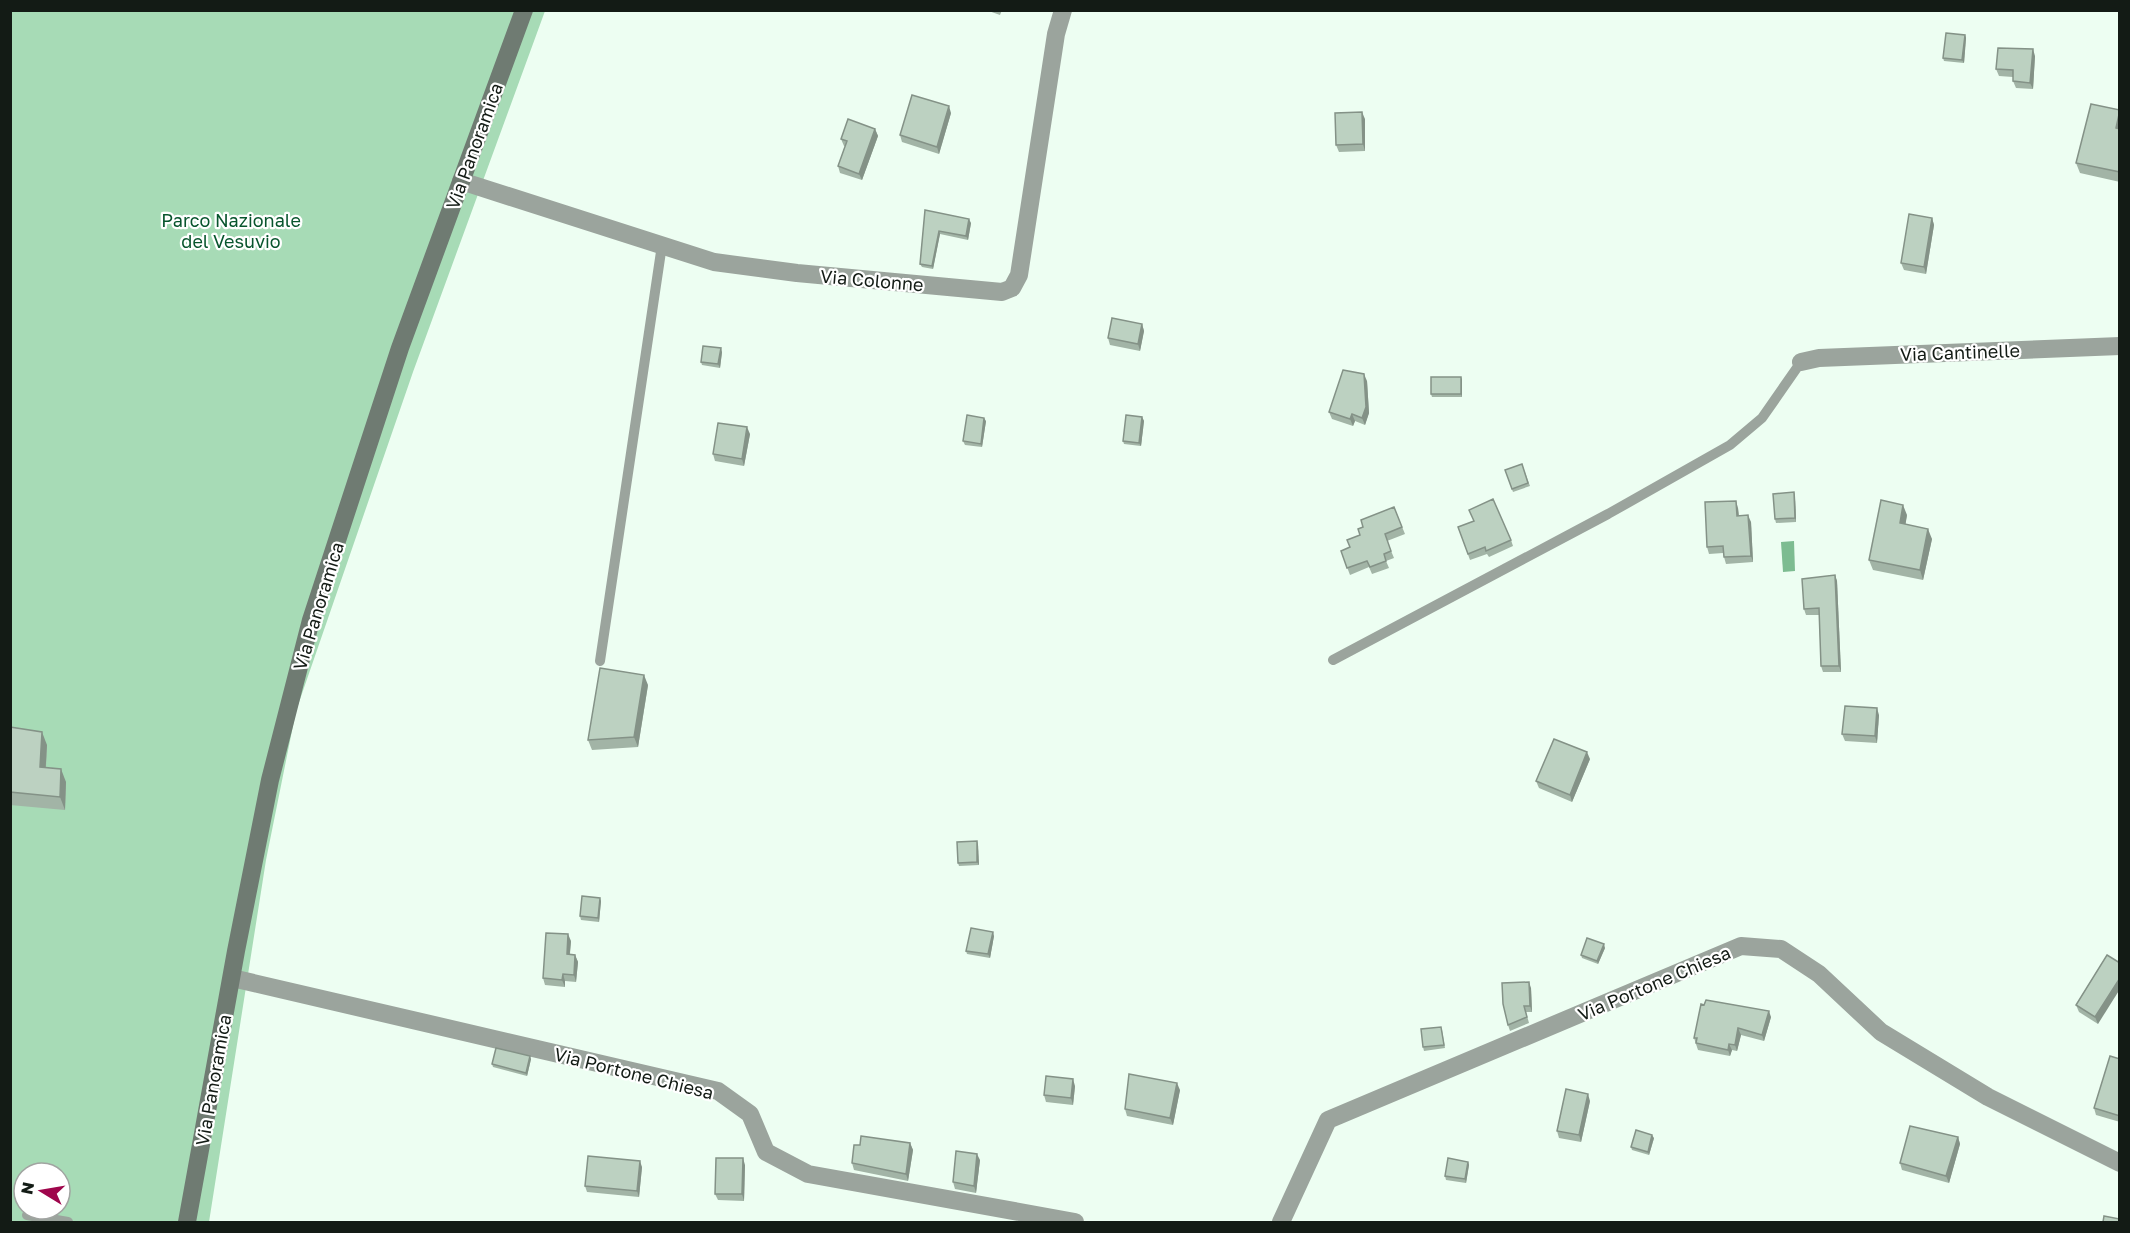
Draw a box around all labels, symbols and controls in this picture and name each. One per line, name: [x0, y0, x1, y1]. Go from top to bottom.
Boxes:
street label: Via Panoramica: [441, 80, 507, 212]
park label: Parco Nazionale del Vesuvio: [161, 209, 301, 252]
street label: Via Colonne: [819, 265, 925, 295]
street label: Via Cantinelle: [1900, 339, 2020, 365]
street label: Via Panoramica: [288, 539, 348, 673]
street label: Via Portone Chiesa: [1574, 941, 1734, 1025]
street label: Via Panoramica: [191, 1013, 235, 1147]
street label: Via Portone Chiesa: [552, 1043, 716, 1103]
north arrow: [12, 1161, 72, 1221]
text: N: [16, 1180, 38, 1196]

